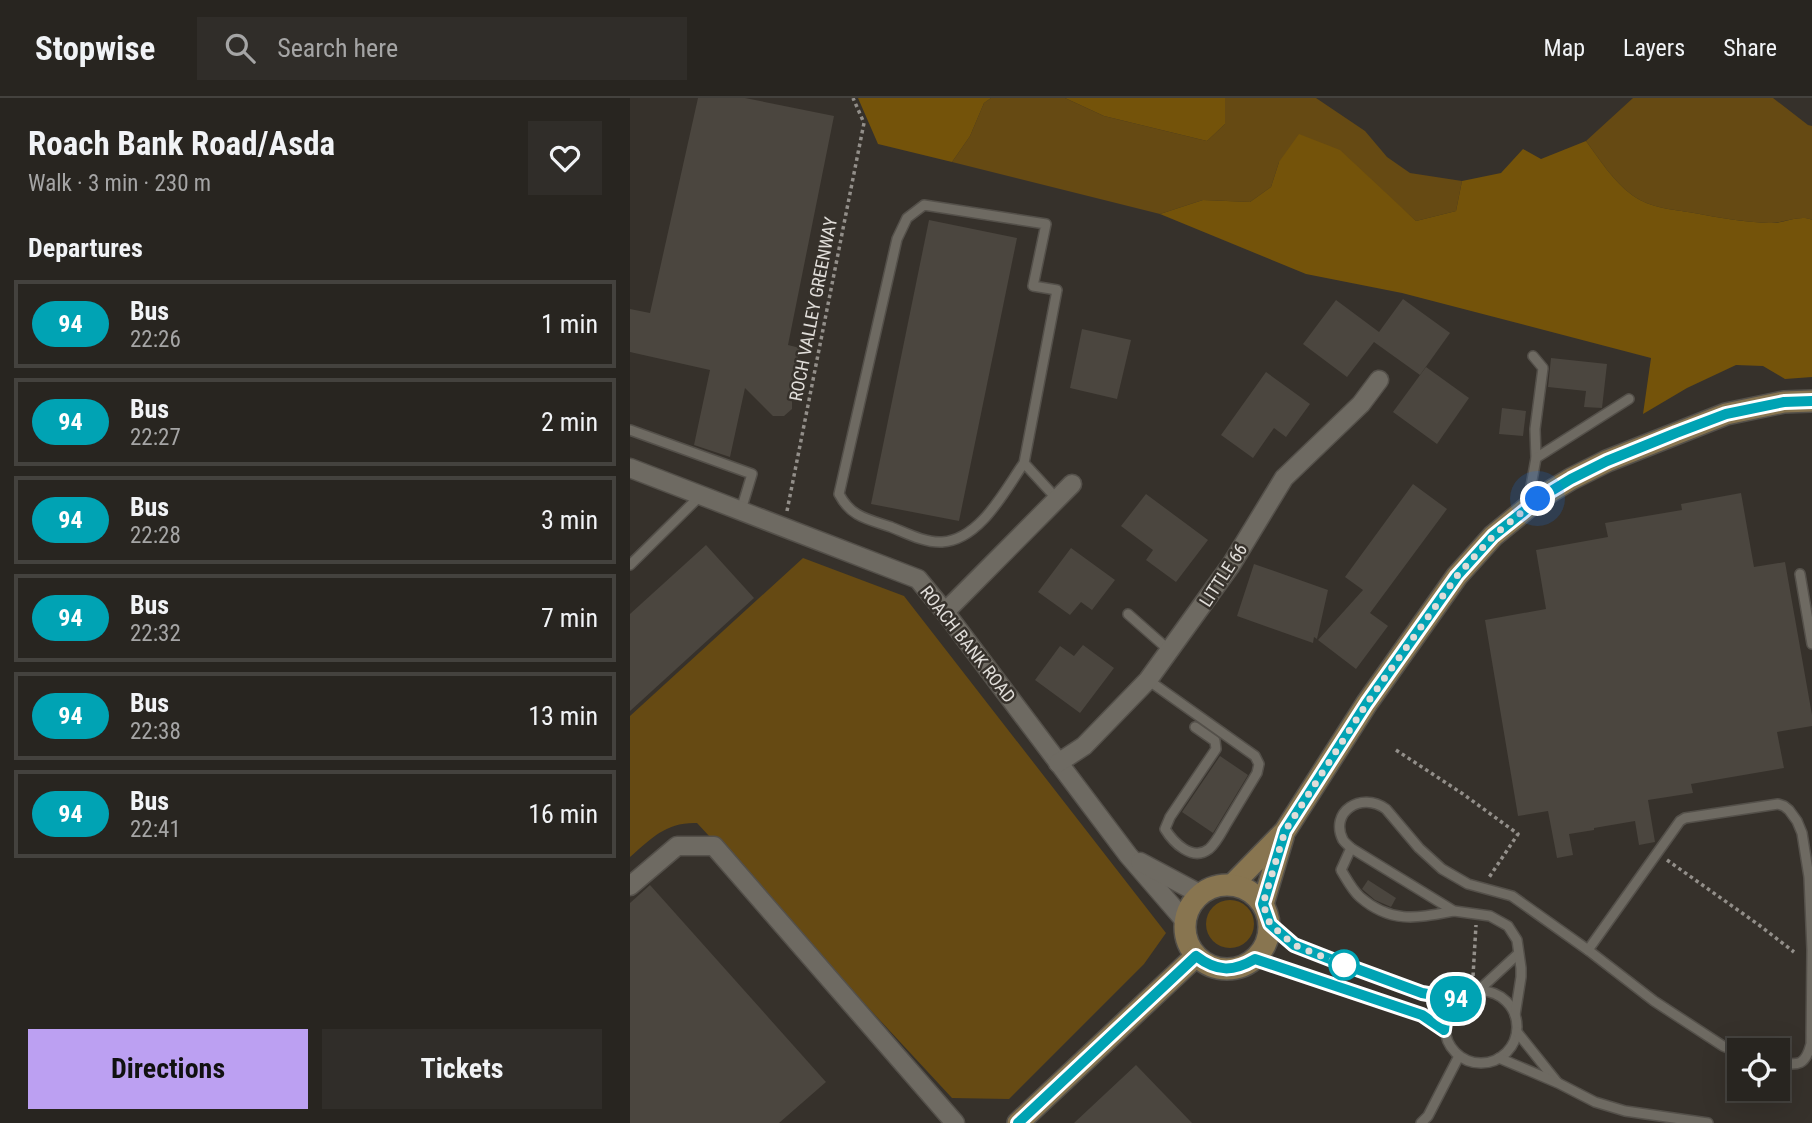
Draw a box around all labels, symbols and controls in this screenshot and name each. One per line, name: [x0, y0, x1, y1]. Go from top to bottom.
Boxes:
search box: [197, 17, 687, 80]
text: Stopwise: [35, 29, 155, 68]
icon: search: [221, 29, 259, 67]
text: Search here: [277, 33, 398, 63]
text: Map: [1544, 34, 1585, 62]
text: Layers: [1623, 34, 1685, 62]
text: Share: [1723, 34, 1777, 62]
button: heart: [528, 121, 602, 195]
text: Roach Bank Road/Asda: [28, 124, 335, 163]
text: Walk · 3 min · 230 m: [28, 170, 211, 197]
street label: ROCH VALLEY GREENWAY: [785, 215, 841, 403]
text: Departures: [28, 233, 143, 263]
text: Bus: [130, 296, 169, 326]
text: 1 min: [541, 309, 598, 339]
text: 94: [58, 310, 83, 338]
text: 22:26: [130, 326, 181, 353]
text: Bus: [130, 394, 169, 424]
text: 2 min: [541, 407, 598, 437]
text: 94: [58, 408, 83, 436]
text: 22:27: [130, 424, 181, 451]
your location: [1520, 481, 1555, 516]
text: Bus: [130, 492, 169, 522]
text: 3 min: [541, 505, 598, 535]
text: 94: [58, 506, 83, 534]
text: 22:28: [130, 522, 181, 549]
street label: LITTLE 66: [1195, 539, 1251, 611]
street label: ROACH BANK ROAD: [916, 582, 1020, 706]
text: Bus: [130, 590, 169, 620]
text: 7 min: [541, 603, 598, 633]
text: 94: [58, 604, 83, 632]
text: 22:32: [130, 620, 181, 647]
text: Bus: [130, 688, 169, 718]
text: 13 min: [528, 701, 598, 731]
text: 94: [58, 702, 83, 730]
text: 22:38: [130, 718, 181, 745]
text: Bus: [130, 786, 169, 816]
text: 16 min: [528, 799, 598, 829]
text: 94: [58, 800, 83, 828]
text: 22:41: [130, 816, 181, 843]
unlabelled marker: [1329, 950, 1359, 980]
line badge: 94: [1424, 976, 1488, 1022]
text: 94: [1444, 985, 1468, 1013]
button: Directions: [28, 1029, 308, 1109]
button: Tickets: [322, 1029, 602, 1109]
map controls: [1727, 1038, 1790, 1101]
button: locate: [1727, 1038, 1790, 1101]

